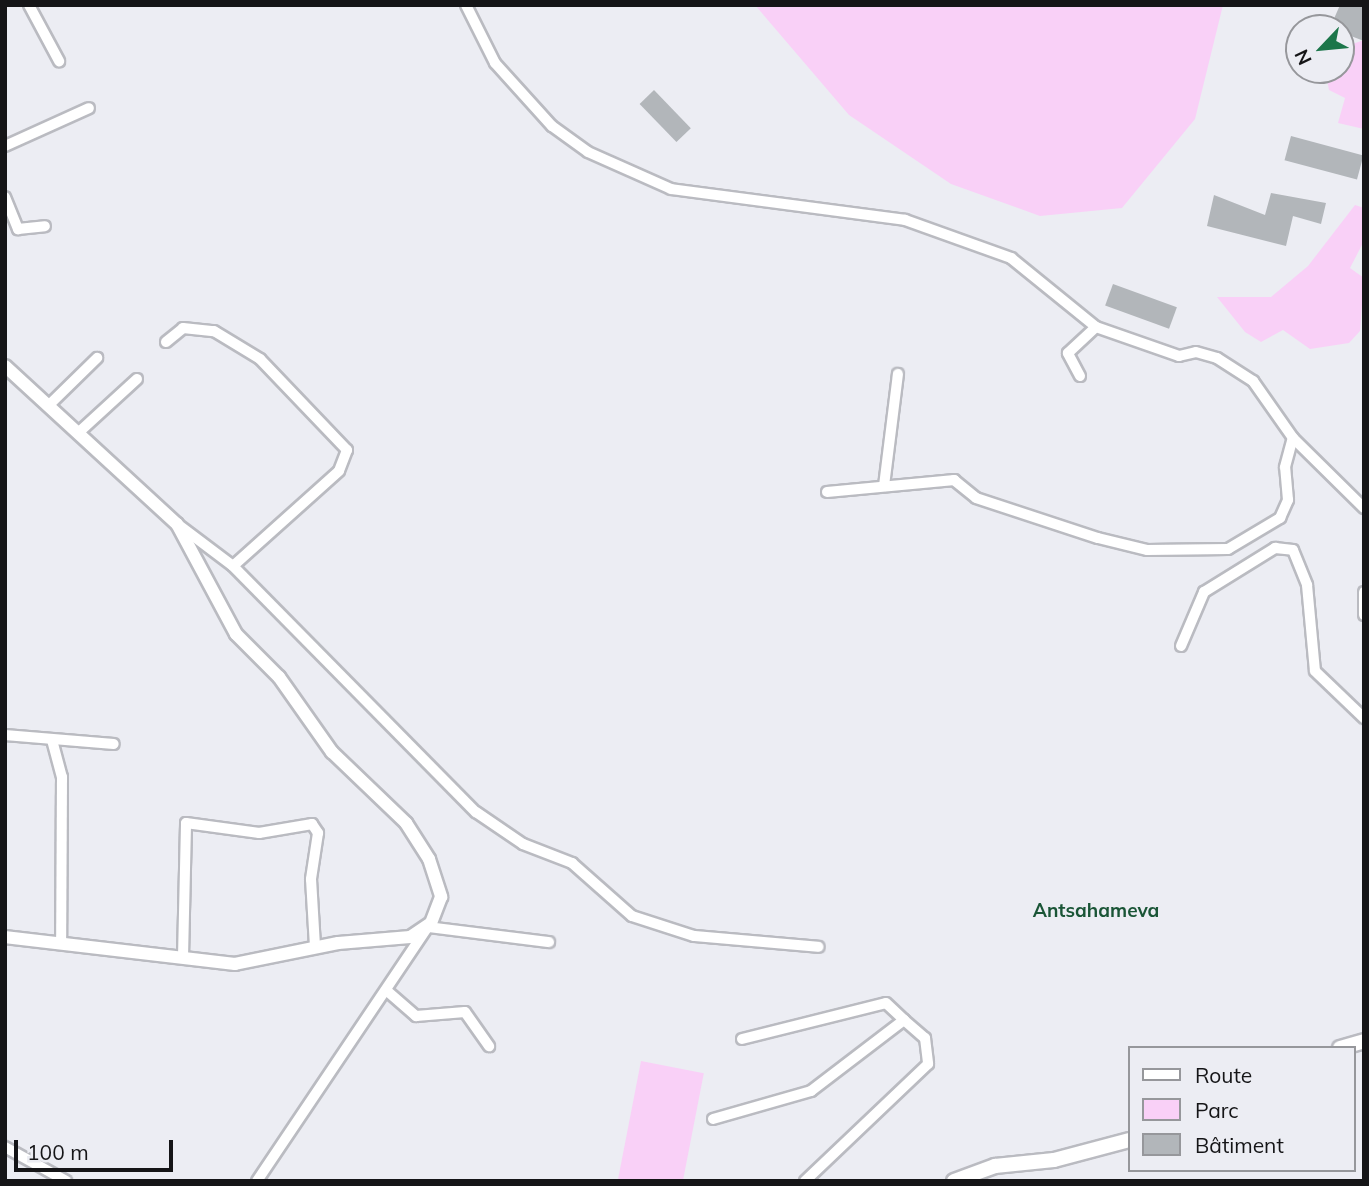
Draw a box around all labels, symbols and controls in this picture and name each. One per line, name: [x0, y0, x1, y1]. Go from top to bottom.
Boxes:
north arrow: [1285, 14, 1355, 84]
text: N: [1289, 46, 1317, 69]
district label: Antsahameva: [1033, 900, 1159, 922]
legend: [1128, 1046, 1355, 1172]
text: Route: [1195, 1062, 1252, 1088]
text: Parc: [1195, 1097, 1239, 1123]
scale bar: [18, 1126, 177, 1170]
text: Bâtiment: [1195, 1132, 1284, 1158]
text: 100 m: [27, 1139, 89, 1165]

